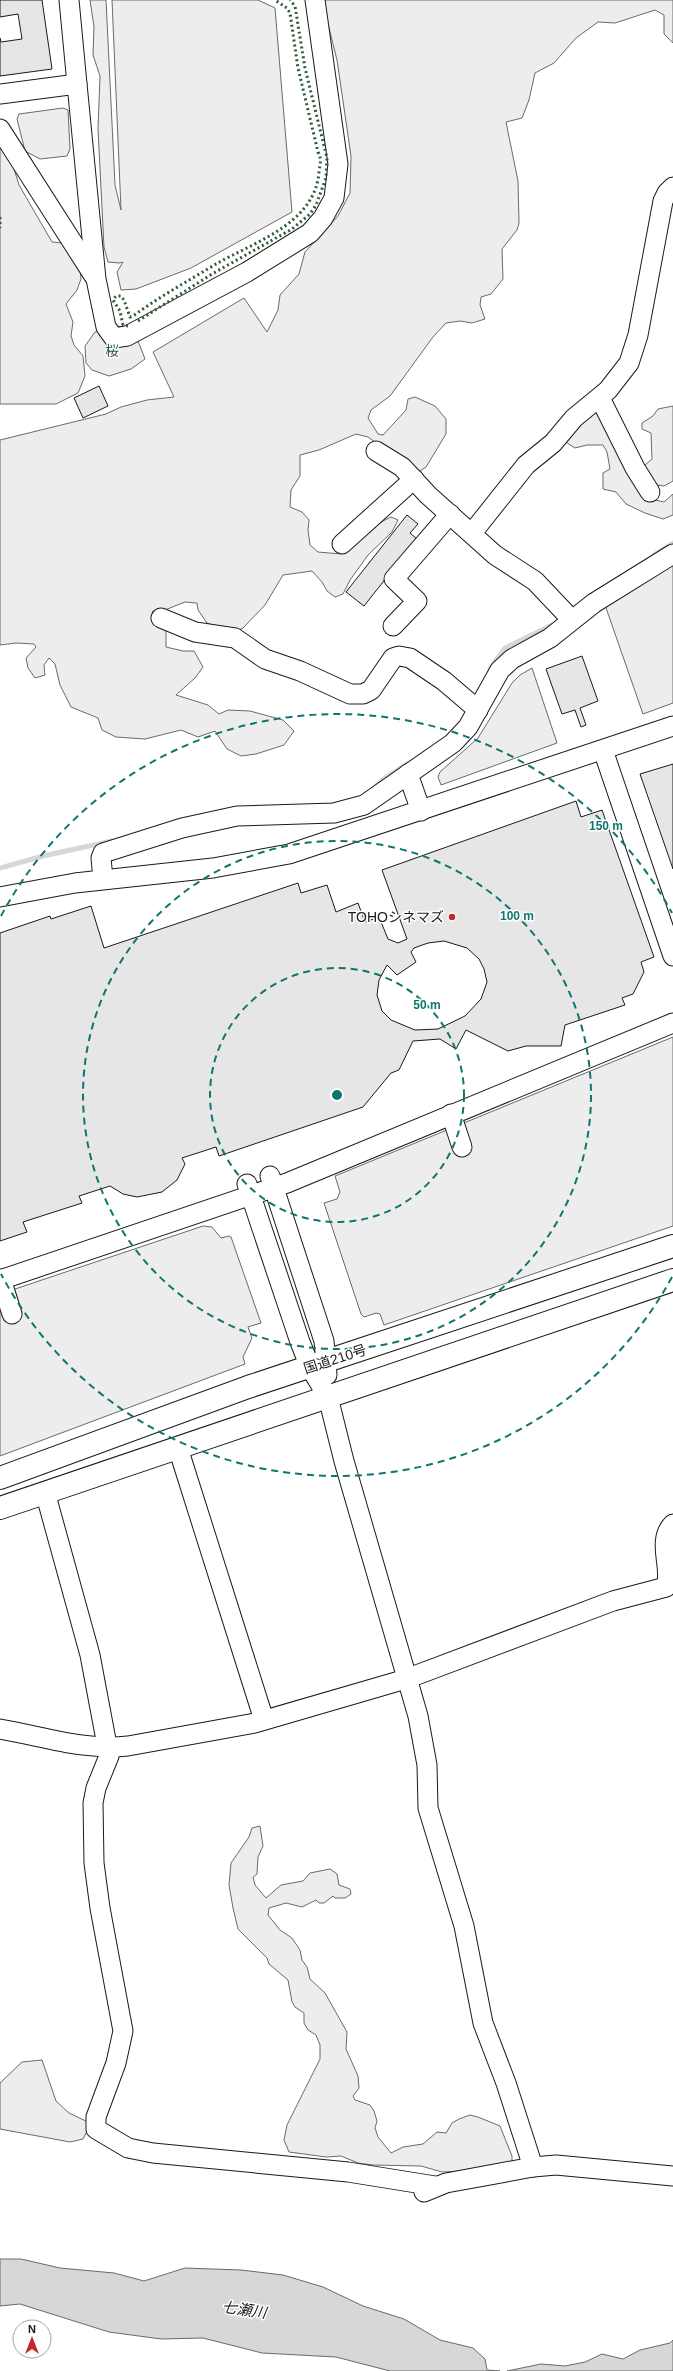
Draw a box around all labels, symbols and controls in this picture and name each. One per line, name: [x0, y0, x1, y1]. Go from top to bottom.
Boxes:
park label: 桜: [105, 343, 119, 359]
text: 150 m: [589, 819, 623, 833]
place label: TOHOシネマズ: [348, 909, 444, 925]
text: 100 m: [500, 909, 534, 923]
marker: TOHOシネマズ: [447, 912, 457, 922]
text: 50 m: [413, 998, 441, 1012]
centre of rings: [330, 1088, 344, 1102]
street label: 国道210号: [301, 1341, 369, 1377]
water label: 七瀬川: [221, 2298, 270, 2321]
north arrow: [12, 2319, 52, 2359]
text: N: [28, 2323, 36, 2335]

